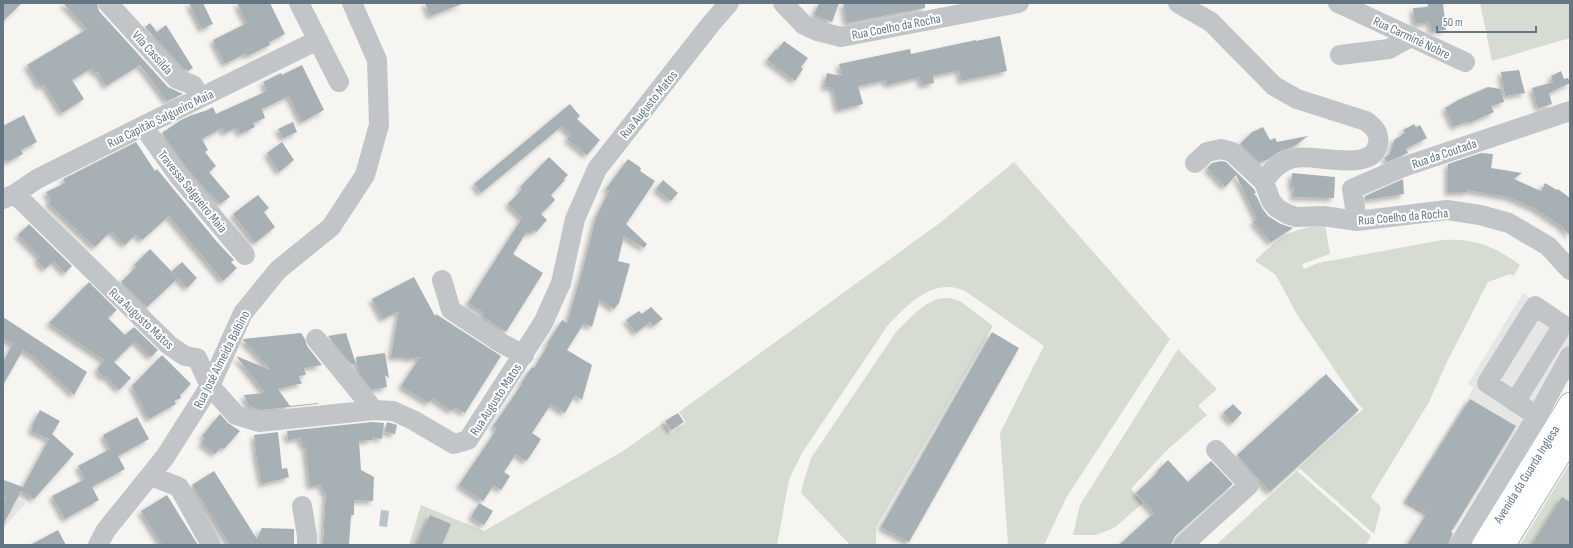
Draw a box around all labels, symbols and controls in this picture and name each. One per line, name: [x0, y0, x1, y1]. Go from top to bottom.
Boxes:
scale bar: [1437, 8, 1536, 34]
street label: Rua Coelho da Rocha: [850, 11, 942, 43]
street label: Rua Carminé Nobre: [1371, 13, 1453, 63]
text: 50 m: [1443, 15, 1463, 30]
street label: Vila Cassilda: [128, 28, 176, 78]
street label: Rua Augusto Matos: [617, 67, 681, 142]
street label: Rua Capitão Salgueiro Maia: [105, 86, 216, 152]
street label: Rua da Coutada: [1410, 135, 1479, 172]
street label: Travessa Salgueiro Maia: [154, 147, 230, 236]
street label: Rua Coelho da Rocha: [1357, 205, 1449, 229]
street label: Rua Augusto Matos: [106, 285, 177, 353]
street label: Rua José Almeida Balbino: [190, 308, 253, 411]
street label: Rua Augusto Matos: [467, 360, 525, 439]
street label: Avenida da Guarda Inglesa: [1490, 423, 1563, 527]

